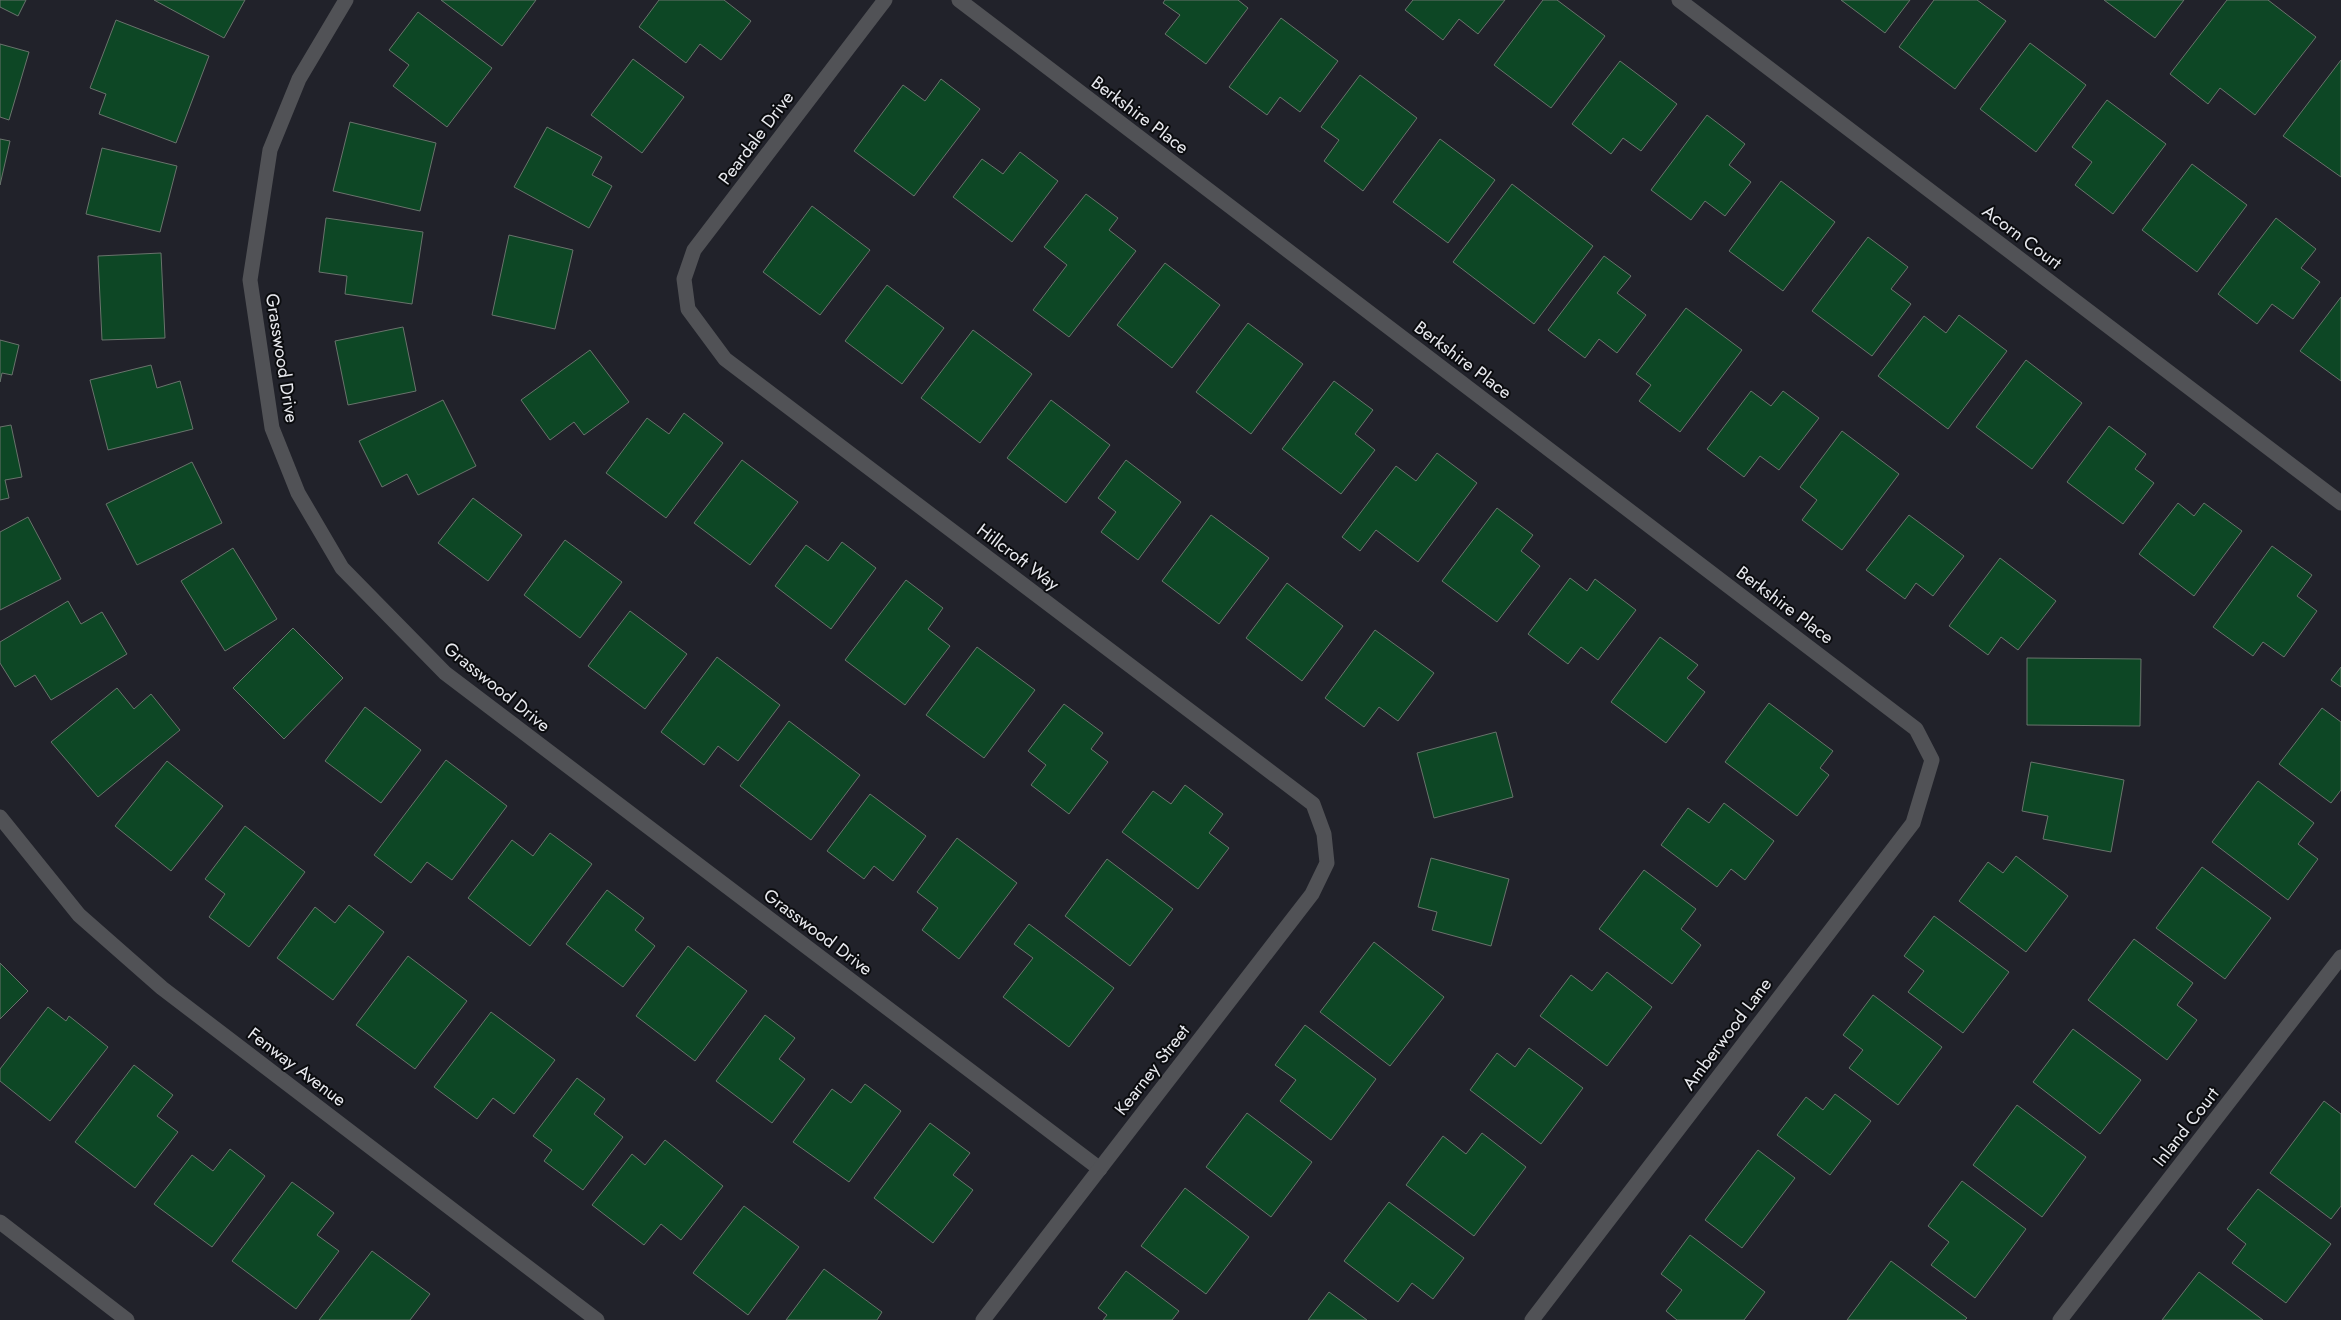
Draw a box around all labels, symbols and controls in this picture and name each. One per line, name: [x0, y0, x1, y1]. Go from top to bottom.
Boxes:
street label: Berkshire Place: [1086, 70, 1194, 160]
street label: Peardale Drive: [712, 86, 800, 190]
street label: Acorn Court: [1977, 199, 2068, 276]
street label: Grasswood Drive: [259, 292, 305, 424]
street label: Berkshire Place: [1409, 315, 1517, 405]
street label: Hillcroft Way: [971, 517, 1065, 597]
street label: Berkshire Place: [1731, 560, 1839, 650]
street label: Grasswood Drive: [438, 636, 556, 738]
street label: Grasswood Drive: [758, 882, 878, 982]
street label: Amberwood Lane: [1676, 972, 1778, 1096]
street label: Kearney Street: [1108, 1019, 1196, 1121]
street label: Fenway Avenue: [242, 1021, 352, 1113]
street label: Inland Court: [2147, 1081, 2226, 1172]

